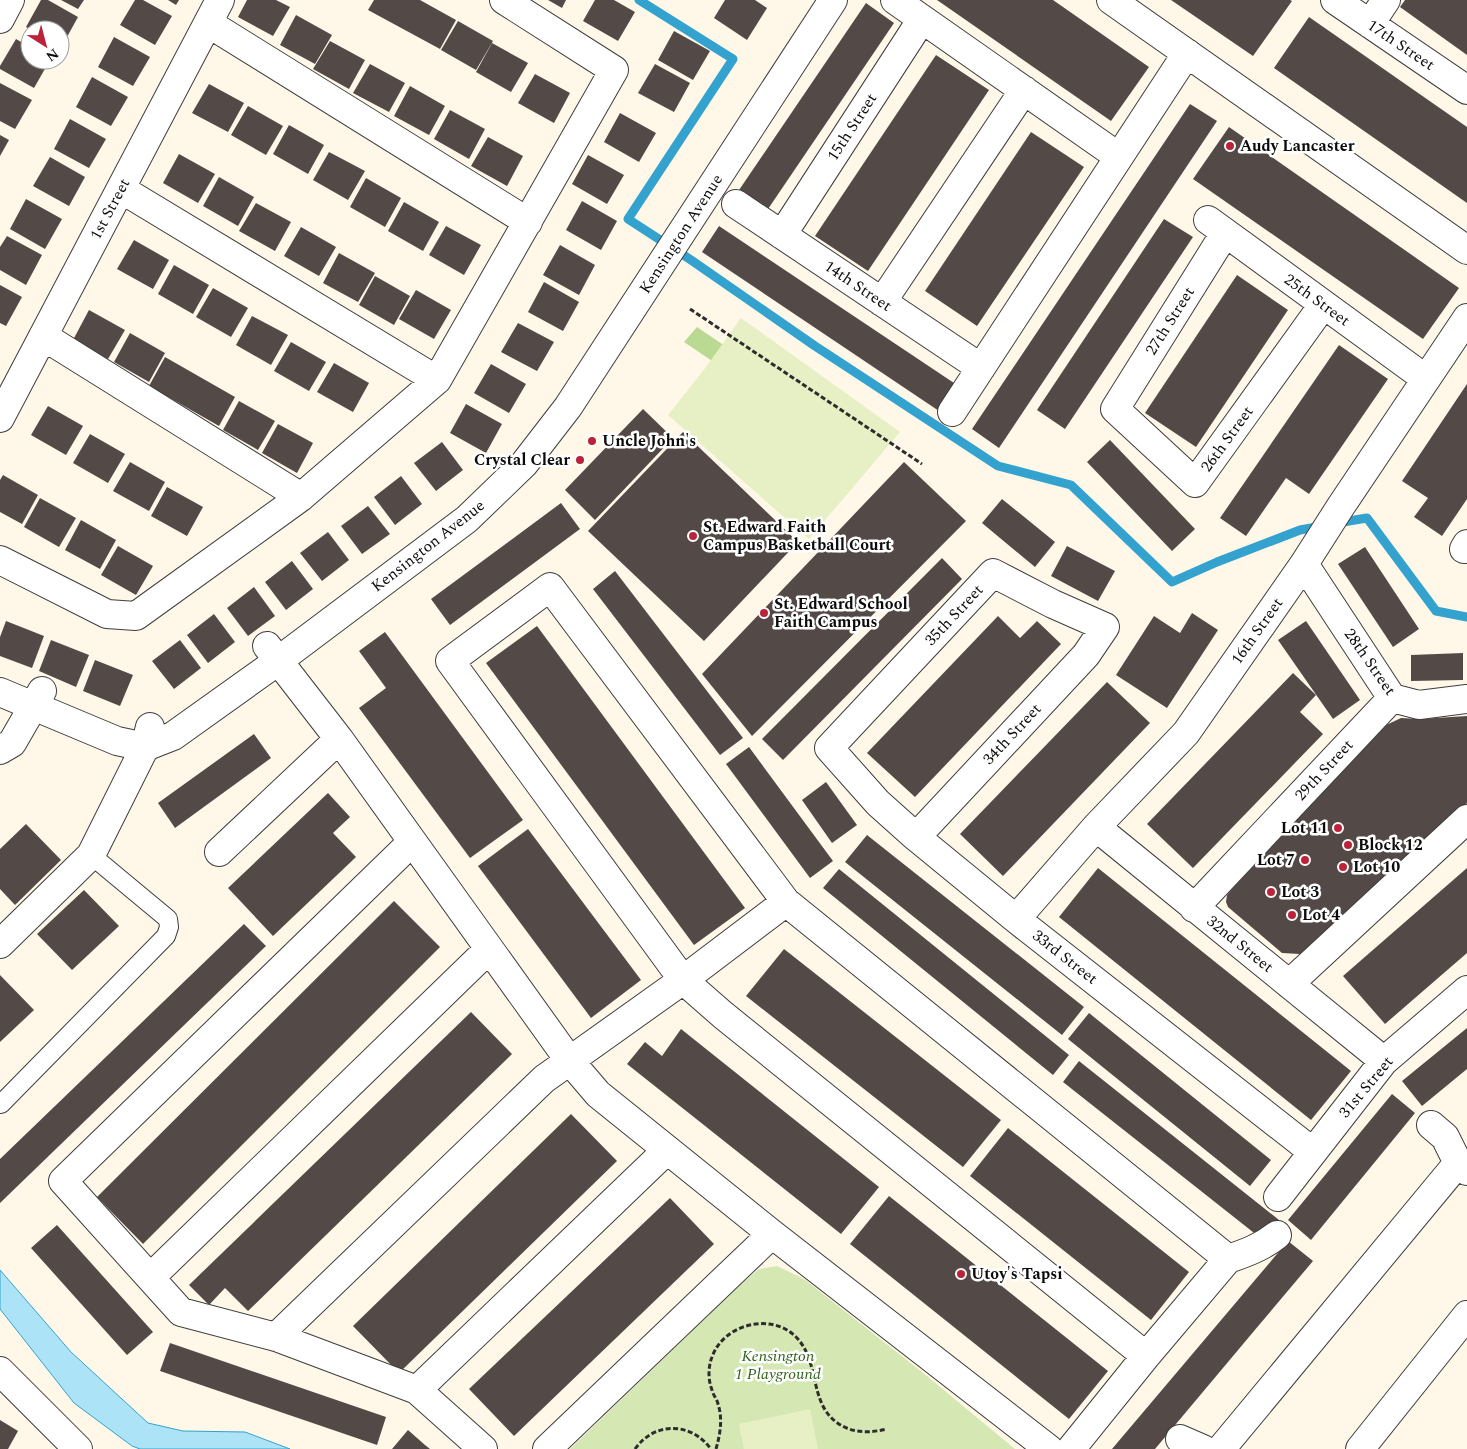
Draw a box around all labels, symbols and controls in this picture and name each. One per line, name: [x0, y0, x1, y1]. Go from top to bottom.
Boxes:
street label: 17th Street: [1362, 14, 1440, 77]
north arrow: [20, 20, 70, 70]
text: N: [42, 43, 63, 67]
street label: 15th Street: [821, 88, 883, 166]
place label: Audy Lancaster: [1240, 134, 1355, 158]
marker: Audy Lancaster: [1224, 140, 1236, 152]
street label: Kensington Avenue: [633, 169, 729, 299]
street label: 1st Street: [84, 174, 136, 244]
street label: 14th Street: [819, 255, 897, 318]
street label: 25th Street: [1279, 268, 1355, 333]
street label: 27th Street: [1139, 282, 1201, 360]
street label: 26th Street: [1195, 401, 1260, 477]
place label: Uncle John's: [602, 429, 696, 453]
marker: Uncle John's: [586, 435, 598, 447]
place label: Crystal Clear: [474, 448, 570, 472]
marker: Crystal Clear: [574, 454, 586, 466]
street label: Kensington Avenue: [366, 494, 490, 598]
place label: St. Edward Faith Campus Basketball Court: [703, 515, 891, 557]
marker: St. Edward Faith Campus Basketball Court: [687, 530, 699, 542]
street label: 35th Street: [919, 578, 989, 651]
place label: St. Edward School Faith Campus: [774, 592, 908, 634]
street label: 16th Street: [1225, 592, 1289, 669]
marker: St. Edward School Faith Campus: [758, 607, 770, 619]
street label: 28th Street: [1338, 624, 1402, 701]
street label: 34th Street: [977, 697, 1047, 770]
street label: 29th Street: [1289, 733, 1359, 806]
place label: Lot 11: [1281, 816, 1328, 840]
marker: Lot 11: [1332, 822, 1344, 834]
place label: Block 12: [1358, 833, 1423, 857]
marker: Block 12: [1342, 839, 1354, 851]
place label: Lot 7: [1257, 848, 1295, 872]
marker: Lot 7: [1299, 854, 1311, 866]
place label: Lot 10: [1353, 855, 1400, 879]
marker: Lot 10: [1337, 861, 1349, 873]
place label: Lot 3: [1281, 880, 1319, 904]
marker: Lot 3: [1265, 886, 1277, 898]
place label: Lot 4: [1302, 903, 1340, 927]
street label: 32nd Street: [1201, 909, 1279, 979]
marker: Lot 4: [1286, 909, 1298, 921]
street label: 33rd Street: [1027, 924, 1103, 990]
street label: 31st Street: [1333, 1051, 1399, 1123]
place label: Utoy's Tapsi: [971, 1262, 1063, 1286]
marker: Utoy's Tapsi: [955, 1268, 967, 1280]
park label: Kensington 1 Playground: [735, 1344, 821, 1386]

